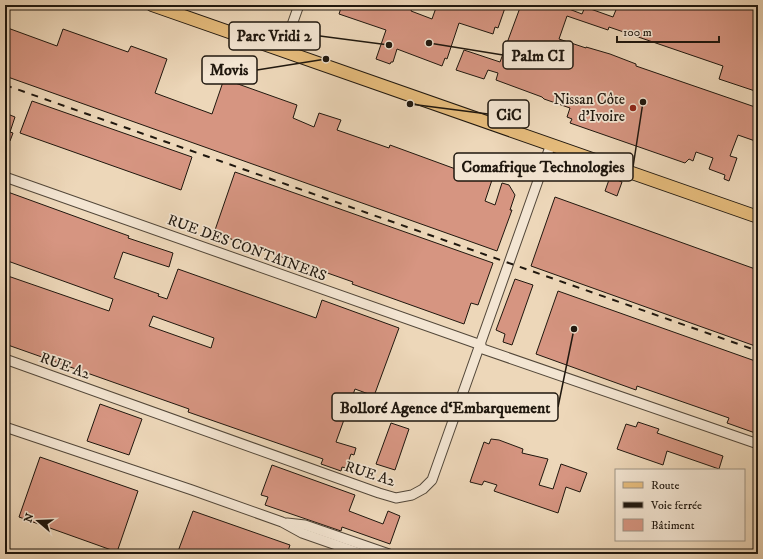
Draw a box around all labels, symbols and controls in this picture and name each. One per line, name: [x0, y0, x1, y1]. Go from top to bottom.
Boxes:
scale bar: [617, 18, 719, 44]
callout: Parc Vridi 2: [229, 22, 320, 50]
text: 100 m: [623, 25, 652, 40]
text: Parc Vridi 2: [237, 26, 313, 46]
callout: Palm CI: [503, 41, 573, 69]
text: Palm CI: [511, 46, 565, 66]
callout: Movis: [202, 56, 257, 84]
text: Movis: [210, 60, 249, 80]
place label: Nissan Côte d'Ivoire: [553, 90, 625, 126]
callout: CiC: [488, 100, 529, 128]
marker: Nissan Côte d'Ivoire: [628, 103, 638, 113]
text: CiC: [496, 105, 522, 125]
callout: Comafrique Technologies: [454, 153, 633, 181]
text: Comafrique Technologies: [462, 157, 625, 178]
street label: RUE DES CONTAINERS: [165, 210, 329, 286]
street label: RUE A2: [37, 348, 93, 384]
callout: Bolloré Agence d‘Embarquement: [332, 393, 558, 421]
text: Bolloré Agence d‘Embarquement: [340, 398, 551, 419]
street label: RUE A2: [342, 457, 398, 491]
legend: [615, 469, 745, 541]
text: Route: [651, 478, 679, 493]
text: Voie ferrée: [650, 498, 702, 513]
north arrow: [18, 501, 58, 541]
text: N: [21, 512, 38, 525]
text: Bâtiment: [651, 518, 695, 533]

